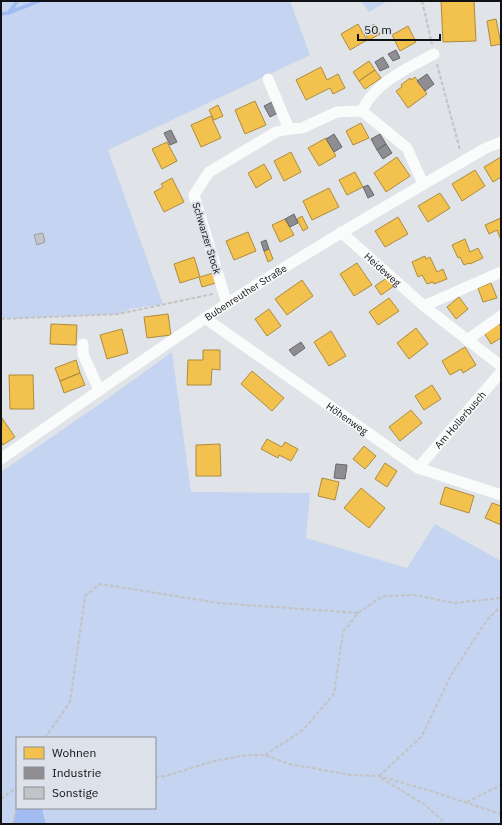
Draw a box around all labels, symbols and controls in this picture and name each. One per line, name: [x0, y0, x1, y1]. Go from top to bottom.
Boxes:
scale bar: [358, 16, 440, 42]
text: 50 m: [364, 22, 392, 37]
street label: Schwarzer Stock: [189, 201, 224, 276]
street label: Heideweg: [361, 250, 404, 290]
street label: Bubenreuther Straße: [202, 261, 290, 324]
street label: Am Hollerbusch: [432, 388, 489, 451]
street label: Höhenweg: [324, 399, 371, 438]
legend: [16, 737, 156, 809]
text: Wohnen: [52, 745, 96, 760]
text: Industrie: [52, 765, 102, 780]
text: Sonstige: [52, 785, 99, 800]

